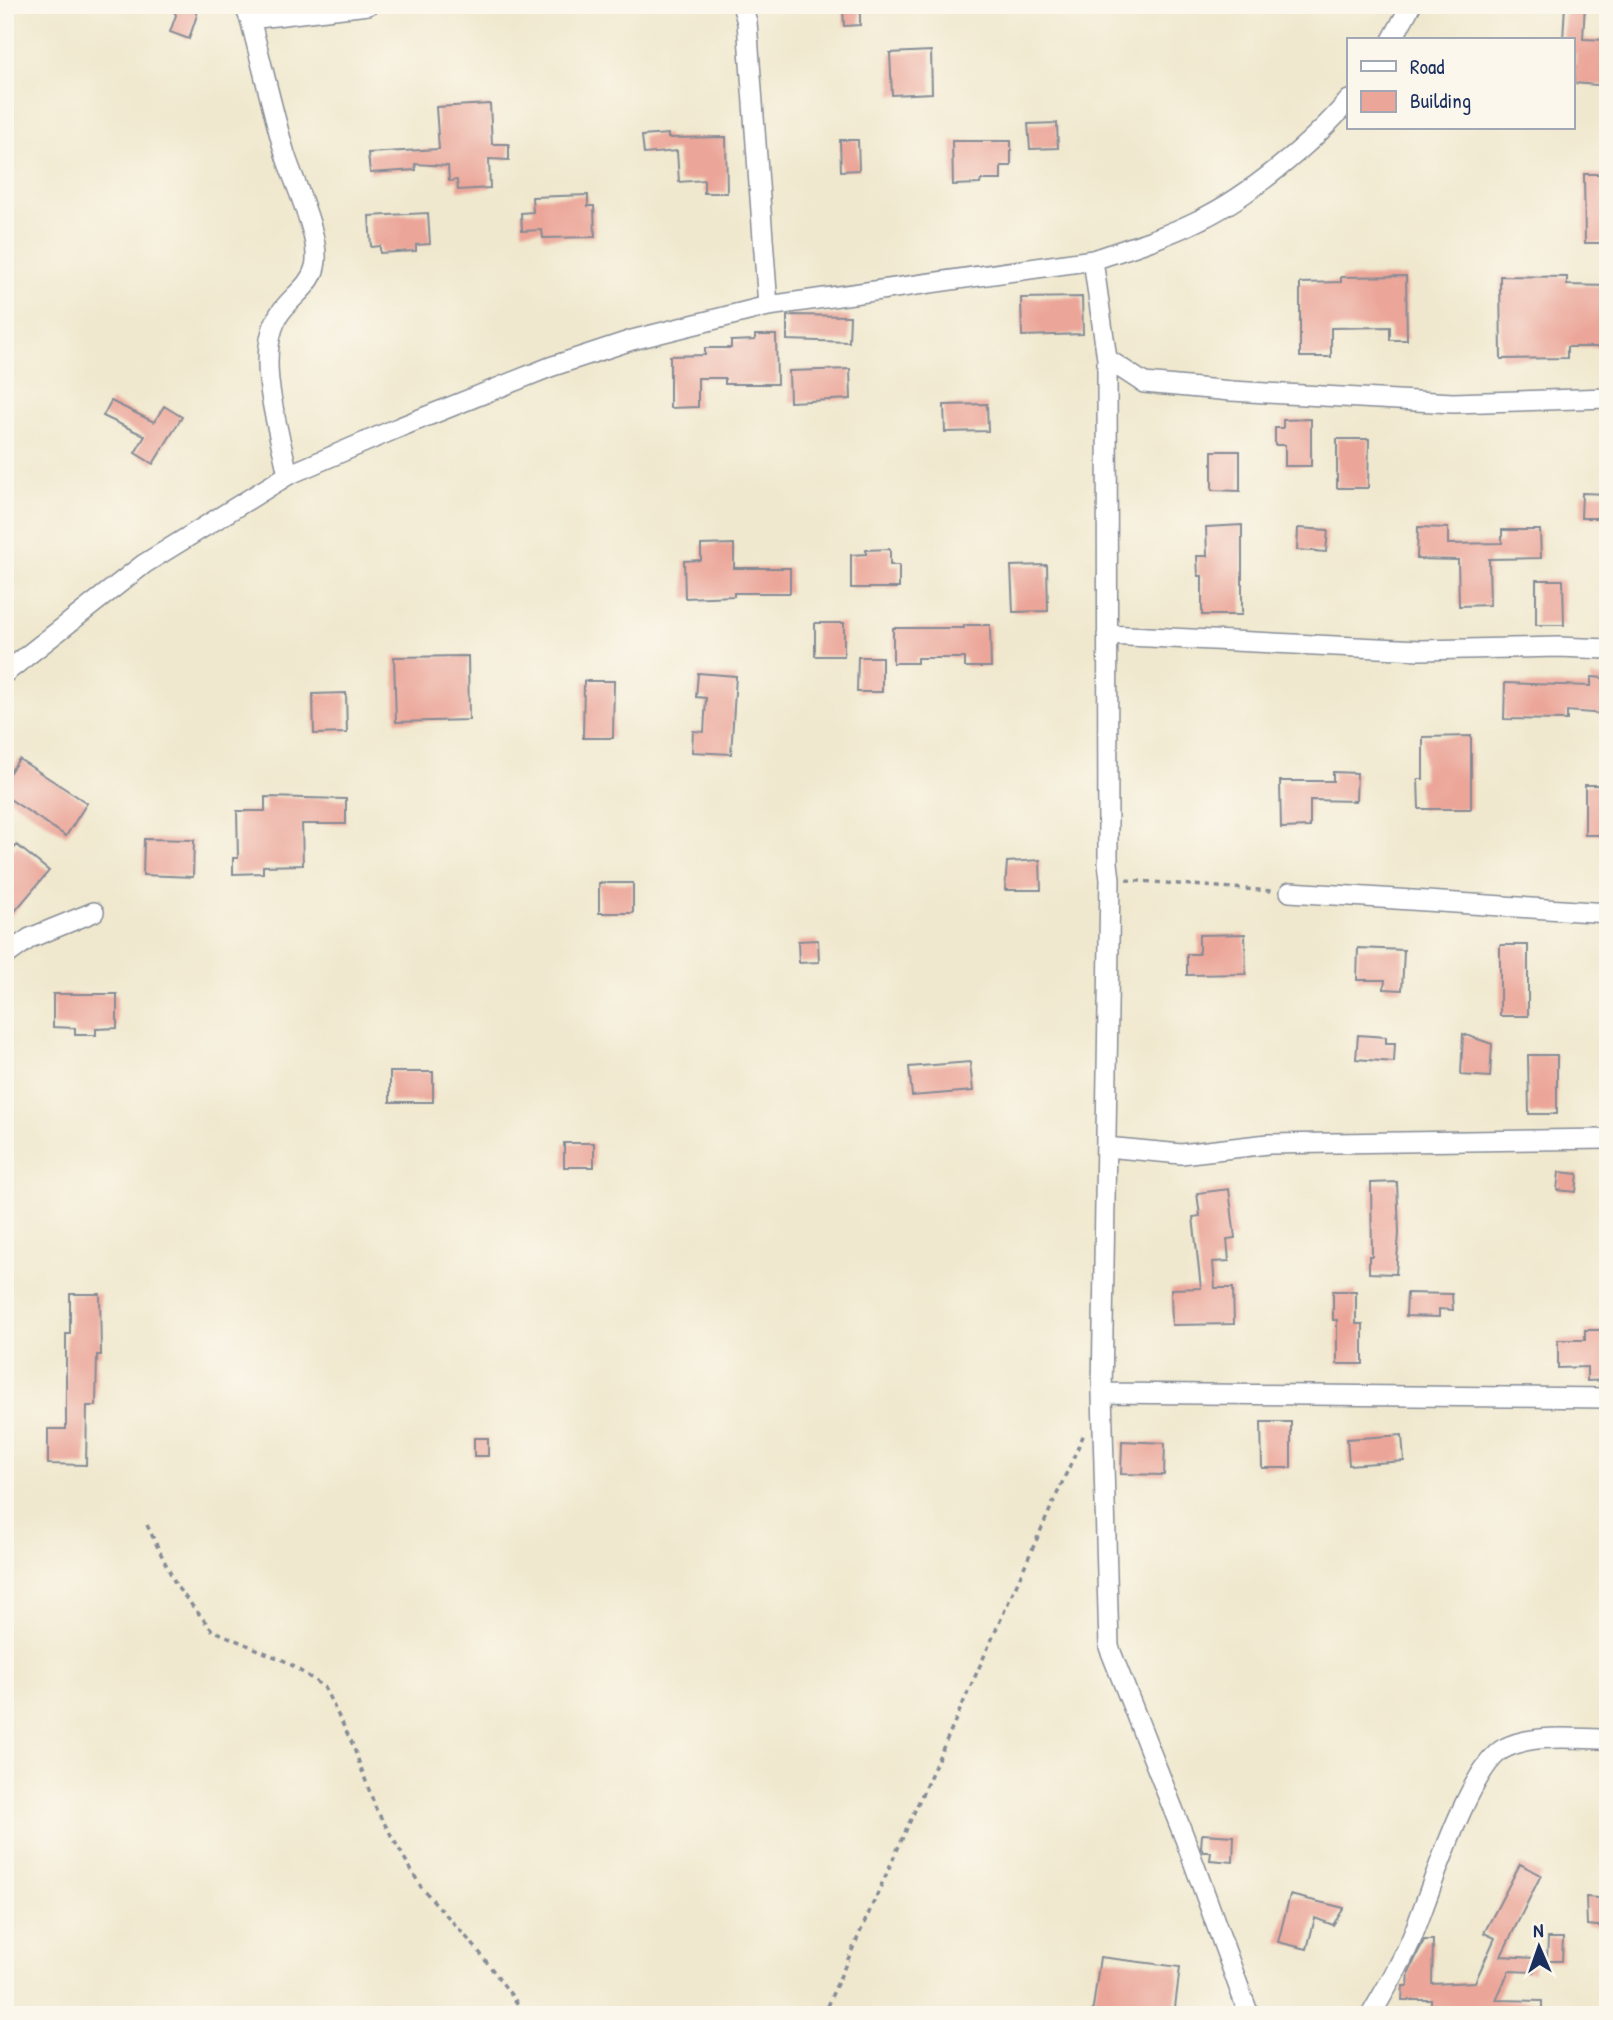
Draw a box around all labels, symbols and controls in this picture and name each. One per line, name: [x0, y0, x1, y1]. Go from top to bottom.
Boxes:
legend: [1347, 38, 1574, 130]
text: Road: [1410, 52, 1444, 81]
text: Building: [1410, 86, 1471, 115]
north arrow: [1504, 1912, 1574, 1982]
text: N: [1533, 1917, 1544, 1943]

